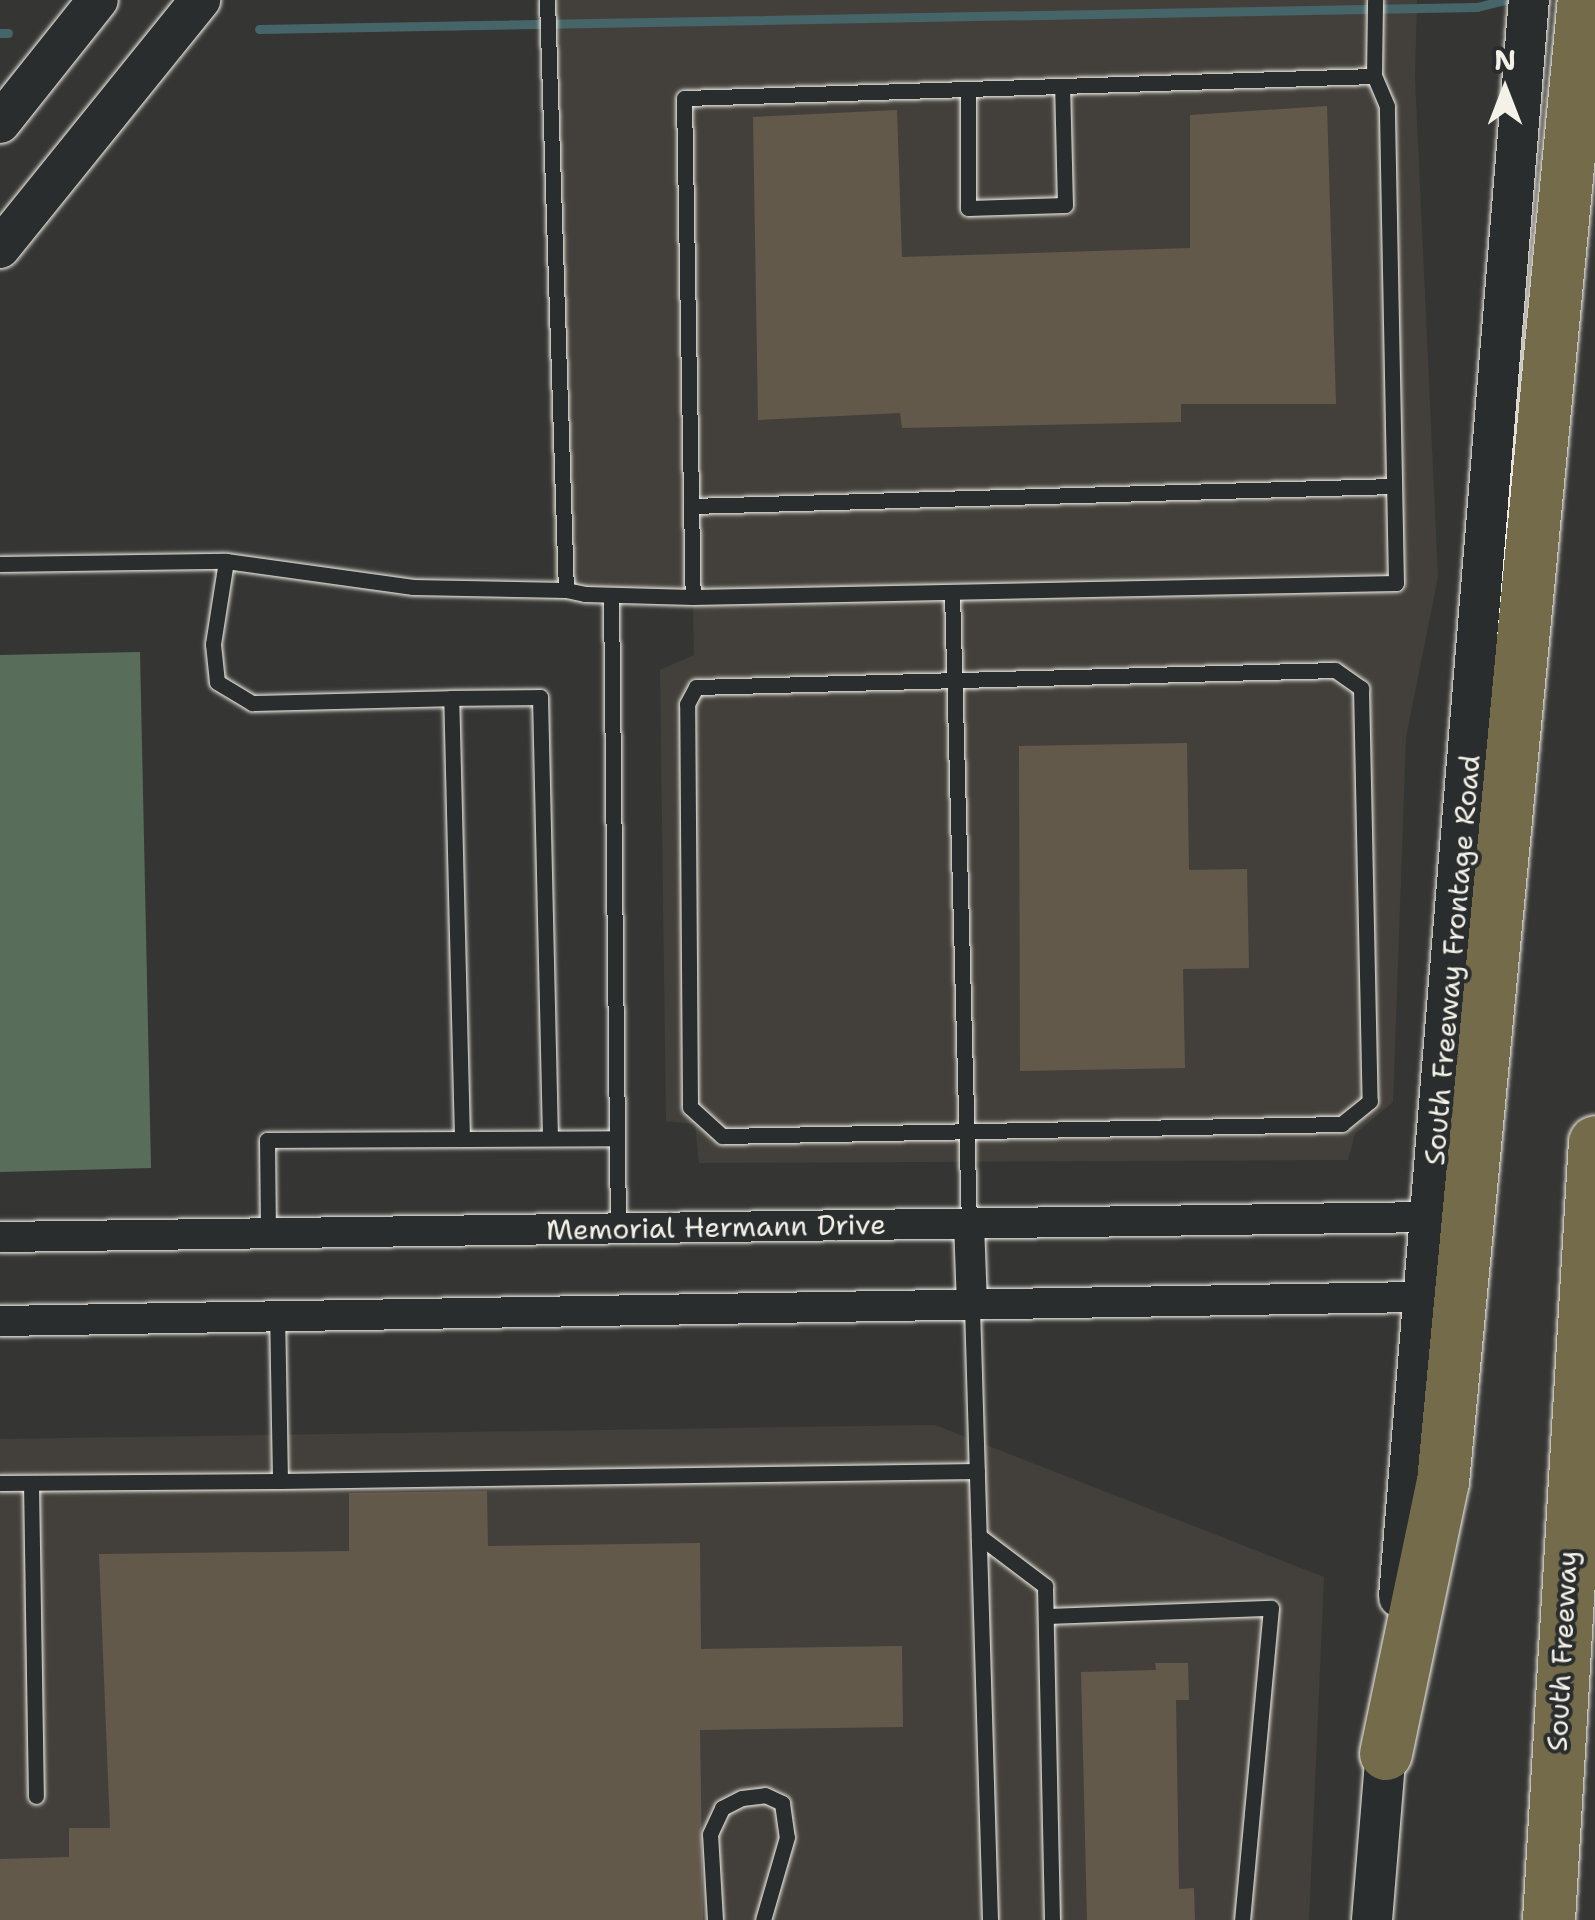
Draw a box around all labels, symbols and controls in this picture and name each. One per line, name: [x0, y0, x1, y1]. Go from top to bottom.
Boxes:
north arrow: [1455, 40, 1555, 140]
text: N: [1494, 41, 1516, 79]
street label: South Freeway Frontage Road: [1417, 753, 1487, 1167]
street label: Memorial Hermann Drive: [546, 1207, 886, 1247]
street label: South Freeway: [1540, 1550, 1584, 1752]

